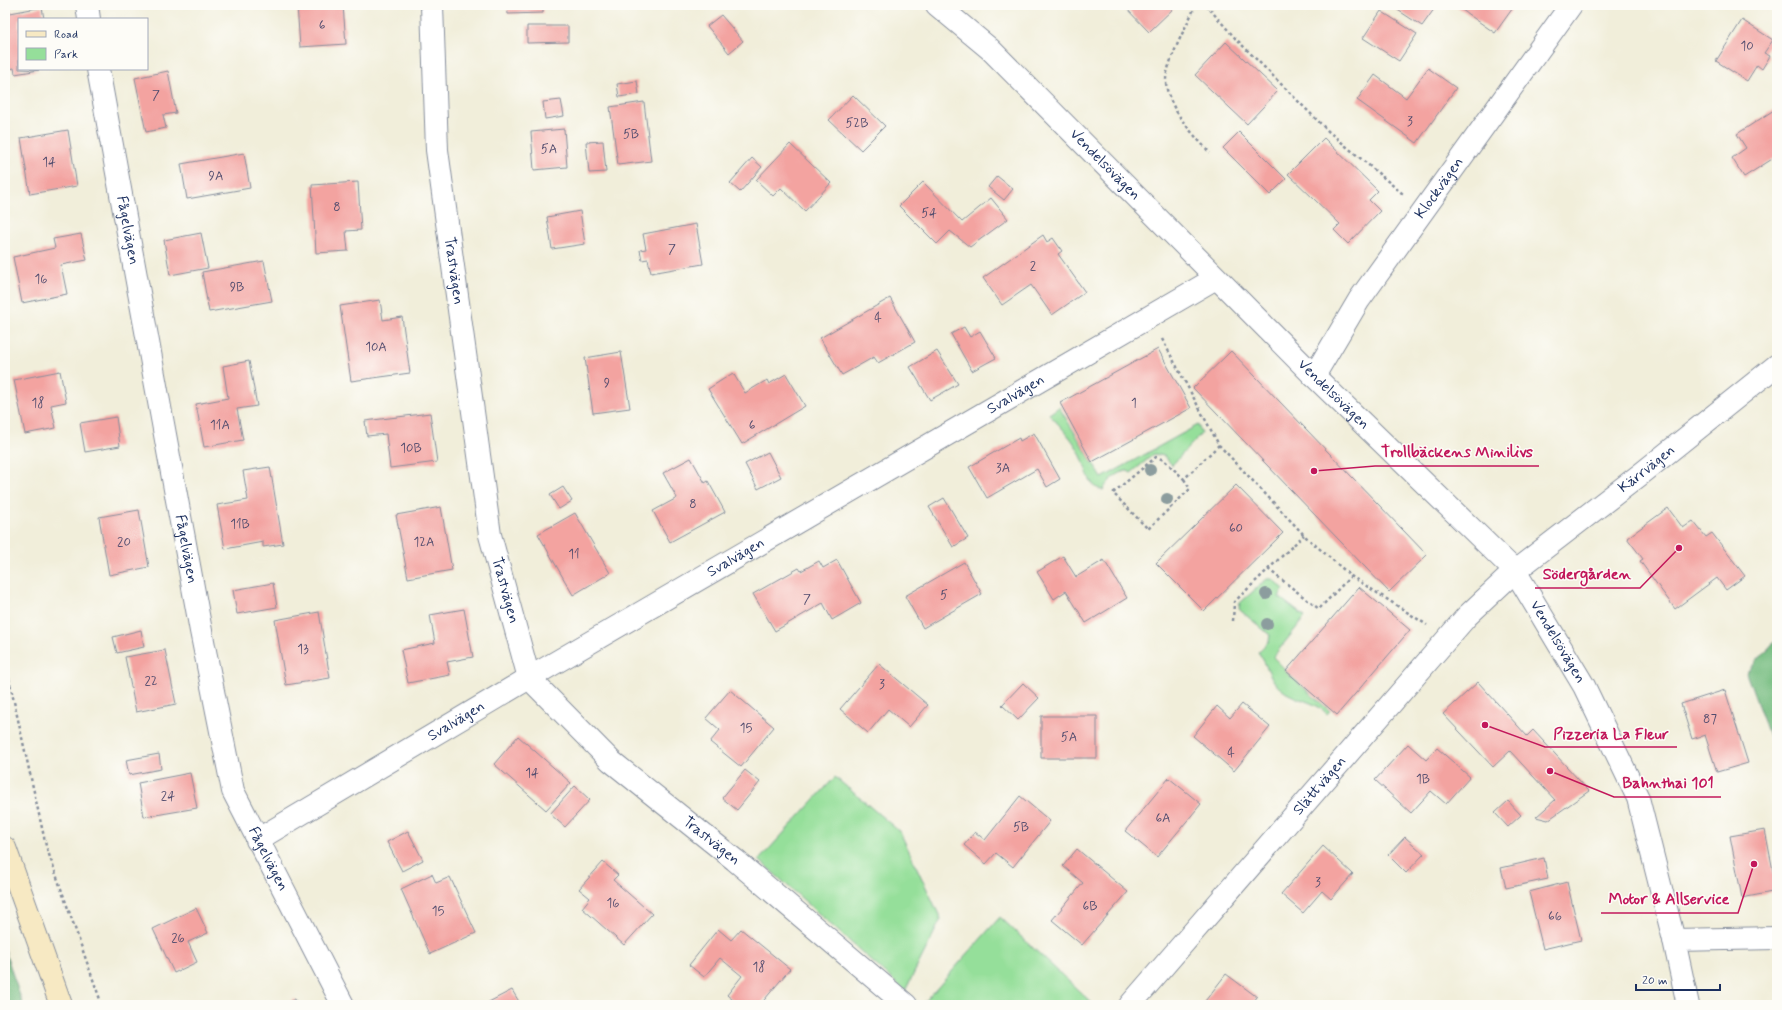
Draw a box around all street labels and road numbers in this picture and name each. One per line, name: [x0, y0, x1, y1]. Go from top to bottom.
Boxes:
street label: Vendelsövägen: [1065, 125, 1145, 205]
street label: Klockvägen: [1410, 153, 1468, 223]
street label: Fågelvägen: [111, 194, 144, 266]
street label: Trastvägen: [439, 236, 468, 306]
street label: Vendelsövägen: [1293, 355, 1374, 434]
street label: Svalvägen: [983, 370, 1048, 419]
street label: Kärrvägen: [1614, 440, 1679, 498]
street label: Fågelvägen: [170, 513, 202, 585]
street label: Svalvägen: [703, 533, 768, 582]
street label: Trastvägen: [486, 555, 524, 626]
street label: Vendelsövägen: [1525, 597, 1590, 687]
street label: Svalvägen: [424, 696, 489, 746]
street label: Slättvägen: [1289, 752, 1351, 820]
street label: Trastvägen: [678, 812, 744, 870]
street label: Fågelvägen: [243, 823, 293, 895]

